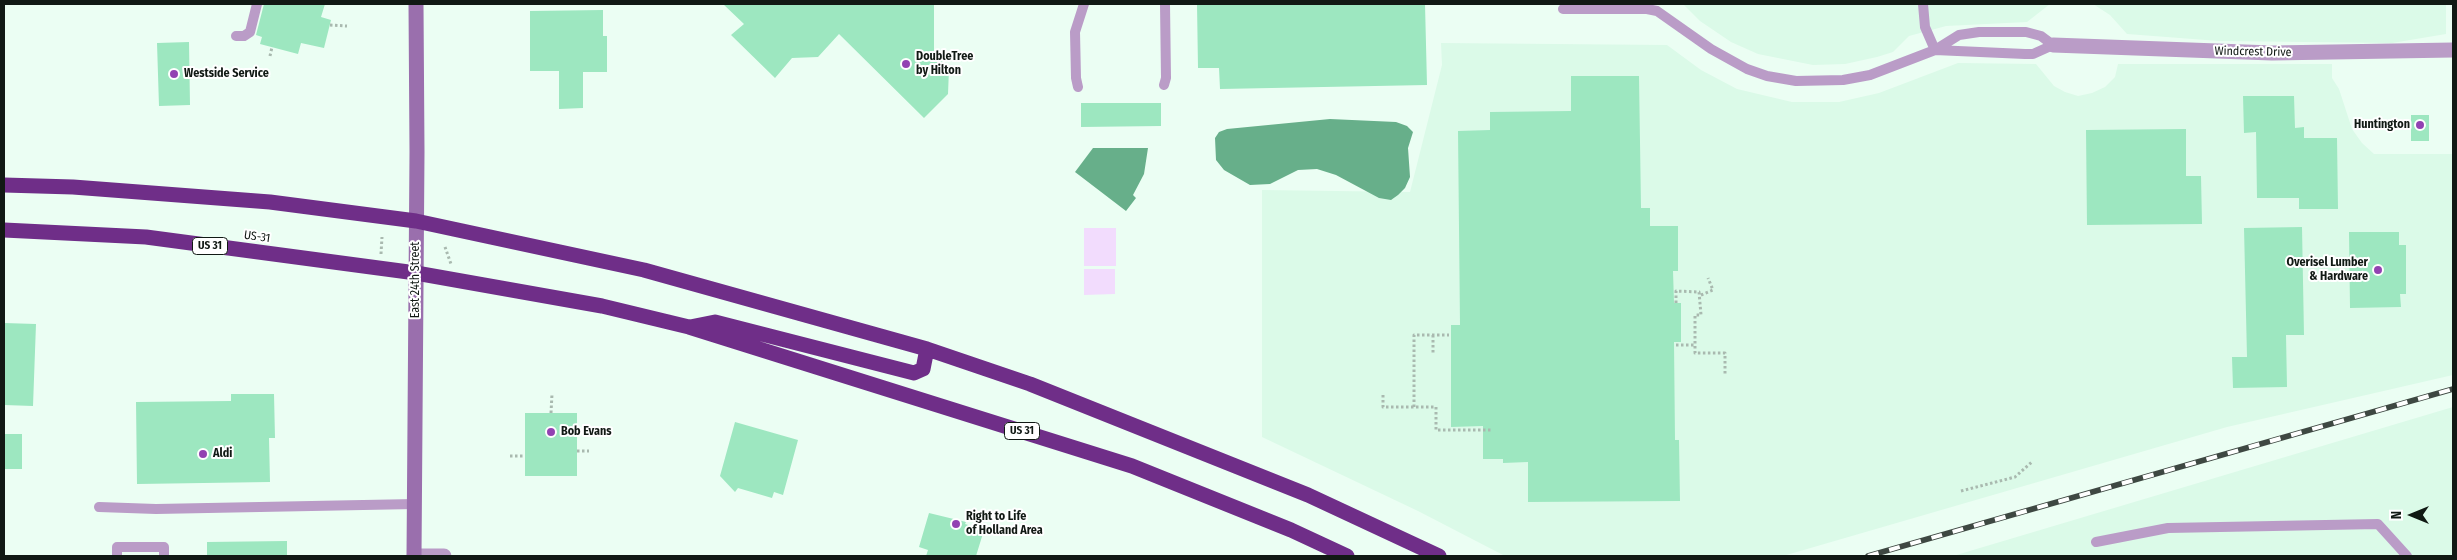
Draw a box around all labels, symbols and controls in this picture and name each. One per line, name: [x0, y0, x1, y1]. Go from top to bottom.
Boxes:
street label: Windcrest Drive: [2214, 44, 2292, 60]
place label: DoubleTree by Hilton: [916, 50, 973, 78]
marker: DoubleTree by Hilton: [900, 58, 912, 70]
place label: Westside Service: [184, 67, 269, 81]
marker: Westside Service: [168, 68, 180, 80]
place label: Huntington: [2354, 118, 2410, 132]
marker: Huntington: [2414, 119, 2426, 131]
street label: US-31: [243, 228, 271, 246]
road number: US 31: [192, 238, 228, 255]
street label: East 24th Street: [409, 242, 423, 318]
place label: Overisel Lumber & Hardware: [2286, 256, 2368, 284]
marker: Overisel Lumber & Hardware: [2372, 264, 2384, 276]
road number: US 31: [1004, 422, 1040, 440]
place label: Bob Evans: [561, 425, 611, 439]
marker: Bob Evans: [545, 426, 557, 438]
place label: Aldi: [213, 447, 232, 461]
marker: Aldi: [197, 448, 209, 460]
north arrow: [2387, 490, 2437, 540]
place label: Right to Life of Holland Area: [966, 510, 1043, 538]
text: N: [2388, 511, 2405, 519]
marker: Right to Life of Holland Area: [950, 518, 962, 530]

